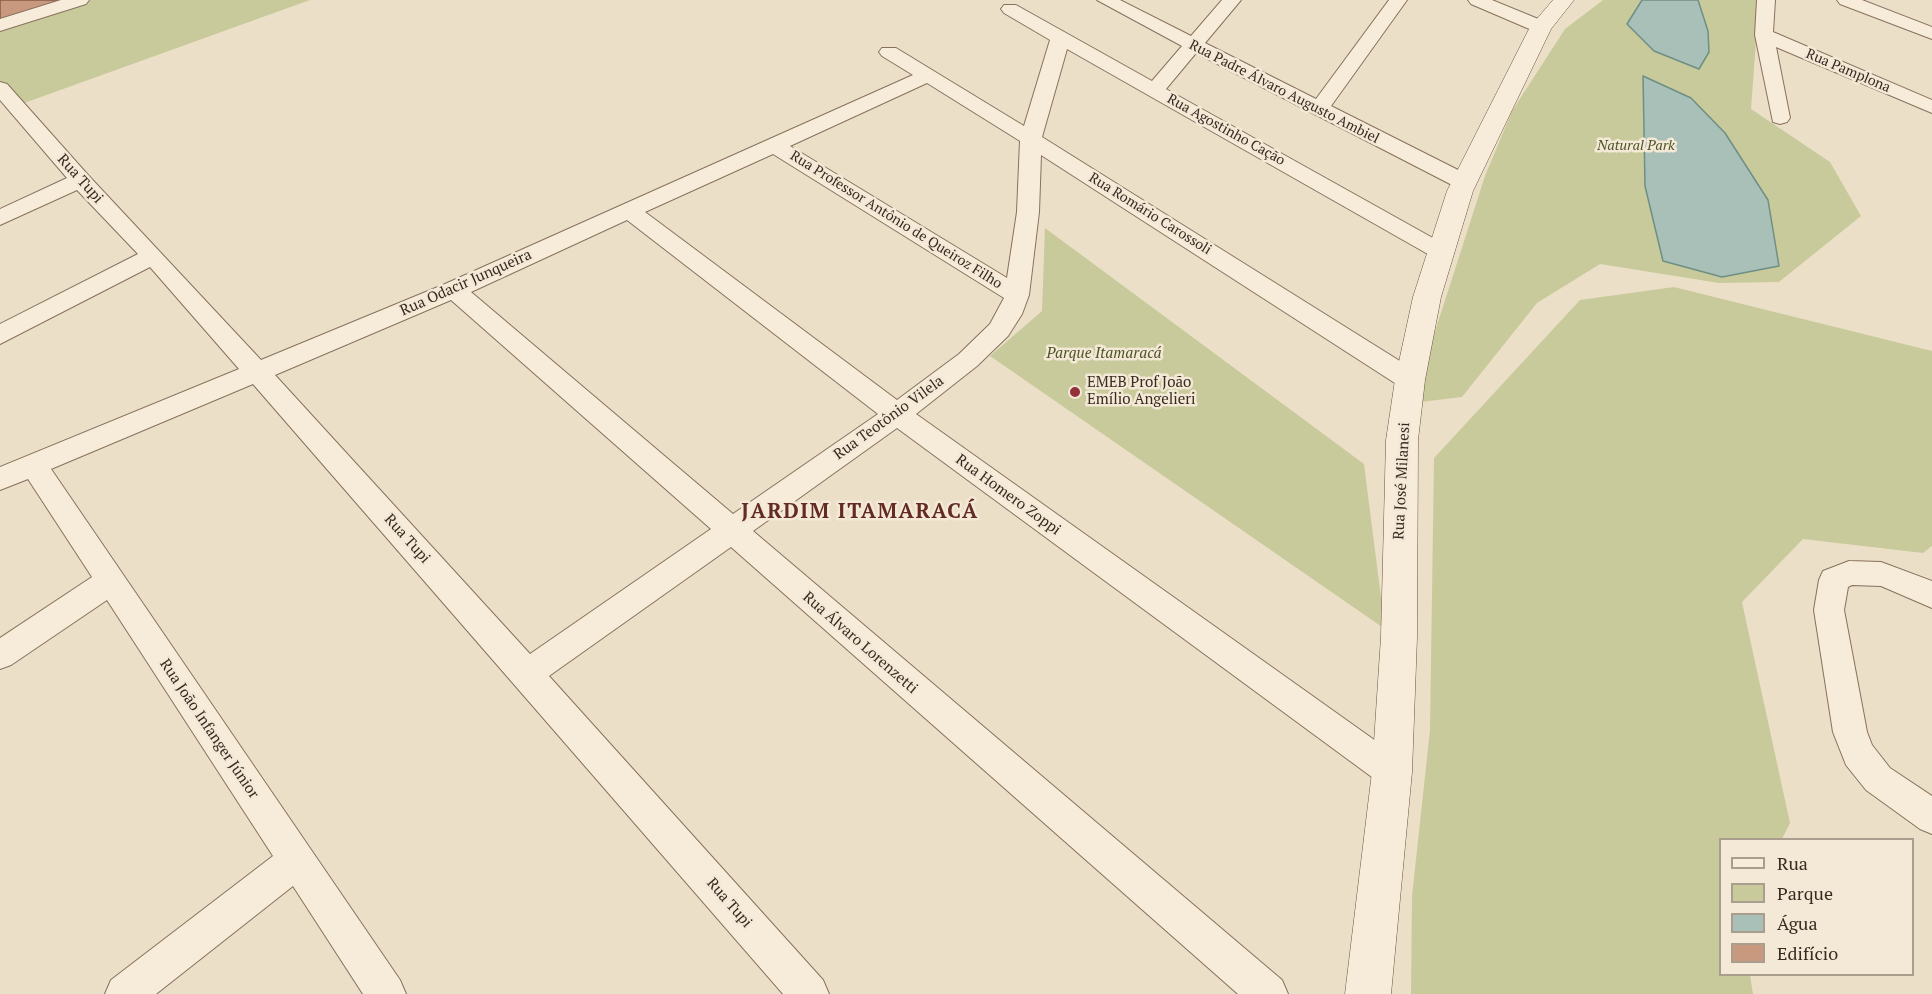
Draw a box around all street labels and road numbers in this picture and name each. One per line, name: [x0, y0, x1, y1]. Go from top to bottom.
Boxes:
street label: Rua Padre Álvaro Augusto Ambiel: [1186, 37, 1382, 147]
street label: Rua Pamplona: [1803, 46, 1893, 96]
street label: Rua Agostinho Cação: [1164, 91, 1288, 169]
street label: Rua Professor Antônio de Queiroz Filho: [787, 148, 1005, 292]
street label: Rua Tupi: [53, 151, 107, 207]
street label: Rua Romário Carossoli: [1086, 169, 1214, 259]
street label: Rua Odacir Junqueira: [397, 246, 535, 320]
street label: Rua Teotônio Vilela: [830, 372, 948, 464]
street label: Rua José Milanesi: [1390, 422, 1414, 540]
street label: Rua Homero Zoppi: [952, 451, 1064, 539]
street label: Rua Tupi: [380, 511, 434, 567]
street label: Rua Álvaro Lorenzetti: [799, 588, 921, 698]
street label: Rua João Infanger Júnior: [156, 656, 262, 802]
street label: Rua Tupi: [703, 875, 755, 931]

